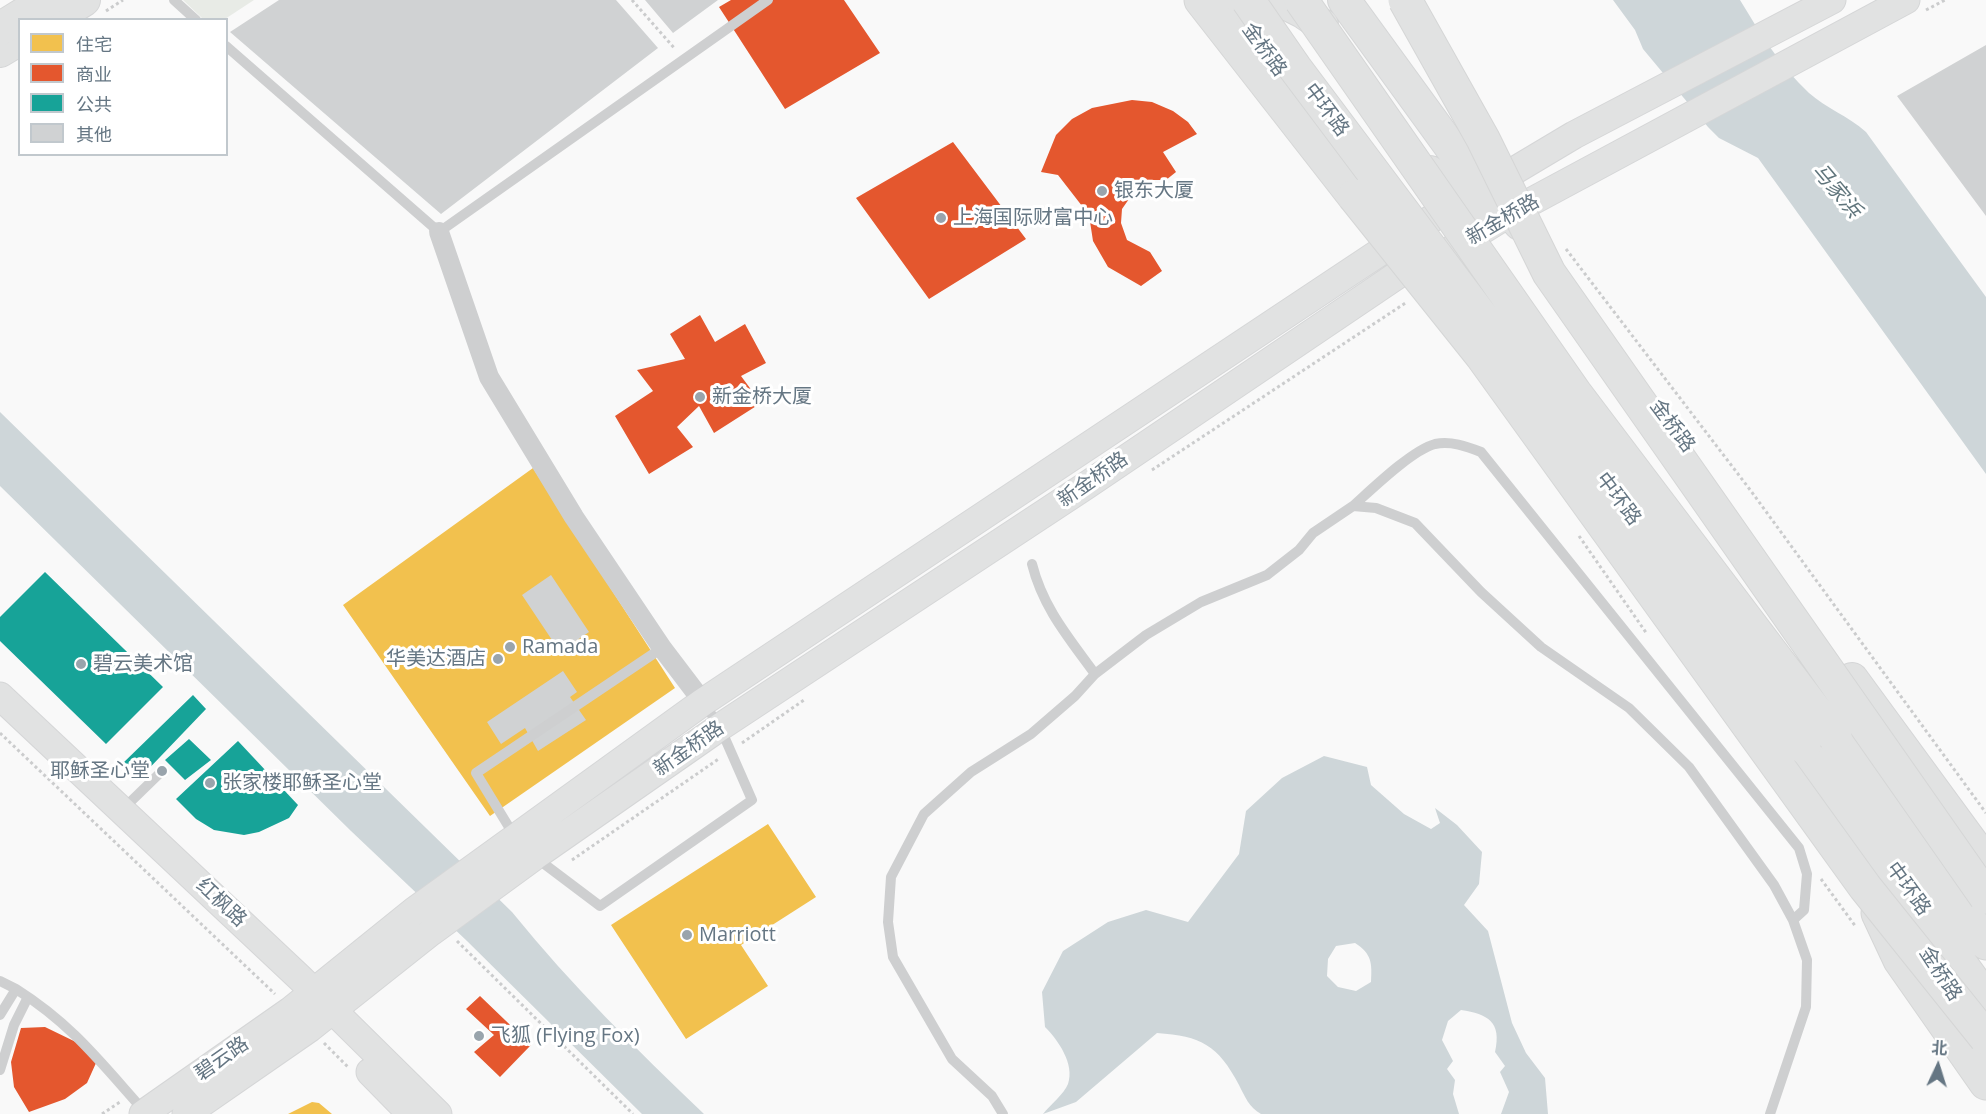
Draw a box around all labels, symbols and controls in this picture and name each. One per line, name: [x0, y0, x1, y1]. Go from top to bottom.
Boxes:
legend: [18, 18, 228, 156]
street label: 金桥路: [1237, 19, 1291, 81]
text: 住宅: [76, 32, 112, 56]
text: 商业: [76, 62, 112, 86]
street label: 中环路: [1298, 79, 1354, 141]
text: 公共: [76, 92, 112, 116]
text: 其他: [76, 122, 112, 146]
water label: 马家浜: [1806, 159, 1866, 223]
place label: 银东大厦: [1114, 179, 1194, 203]
marker: 银东大厦: [1095, 184, 1109, 198]
street label: 新金桥路: [1462, 190, 1544, 250]
place label: 上海国际财富中心: [953, 206, 1113, 230]
marker: 上海国际财富中心: [934, 211, 948, 225]
place label: 新金桥大厦: [712, 385, 812, 409]
marker: 新金桥大厦: [693, 390, 707, 404]
street label: 金桥路: [1644, 395, 1700, 457]
street label: 新金桥路: [1053, 447, 1133, 513]
street label: 中环路: [1590, 468, 1646, 530]
place label: Ramada: [522, 635, 598, 659]
marker: Ramada: [503, 640, 517, 654]
place label: 华美达酒店: [386, 647, 486, 671]
place label: 碧云美术馆: [93, 652, 193, 676]
marker: 华美达酒店: [491, 652, 505, 666]
marker: 碧云美术馆: [74, 657, 88, 671]
street label: 新金桥路: [649, 716, 729, 782]
place label: 耶稣圣心堂: [50, 759, 150, 783]
marker: 耶稣圣心堂: [155, 764, 169, 778]
place label: 张家楼耶稣圣心堂: [222, 771, 382, 795]
marker: 张家楼耶稣圣心堂: [203, 776, 217, 790]
street label: 中环路: [1881, 858, 1935, 920]
street label: 红枫路: [191, 874, 251, 932]
place label: Marriott: [699, 923, 776, 947]
marker: Marriott: [680, 928, 694, 942]
street label: 金桥路: [1914, 942, 1966, 1006]
place label: 飞狐 (Flying Fox): [491, 1024, 640, 1048]
marker: 飞狐 (Flying Fox): [472, 1029, 486, 1043]
street label: 碧云路: [191, 1032, 253, 1086]
north arrow: [1908, 1036, 1968, 1096]
text: 北: [1930, 1037, 1948, 1060]

